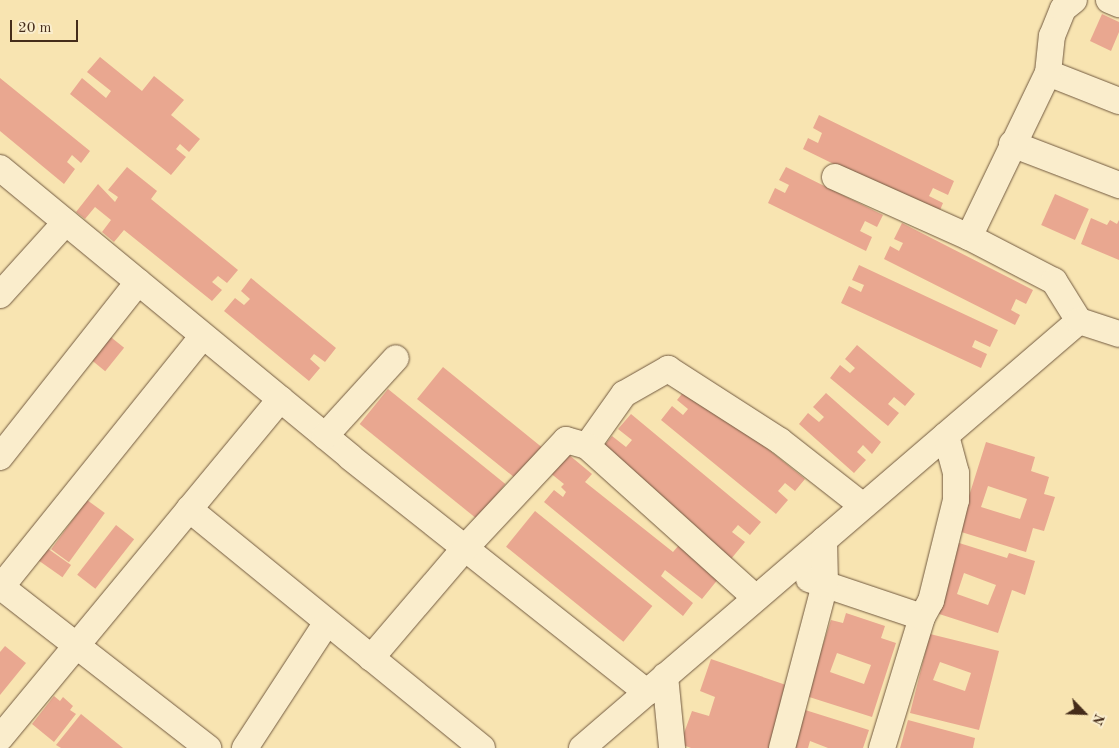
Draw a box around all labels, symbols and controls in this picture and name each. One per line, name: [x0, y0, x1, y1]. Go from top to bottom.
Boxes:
scale bar: [12, 10, 80, 42]
text: 20 m: [18, 21, 52, 36]
north arrow: [1059, 688, 1109, 738]
text: N: [1089, 711, 1106, 727]

